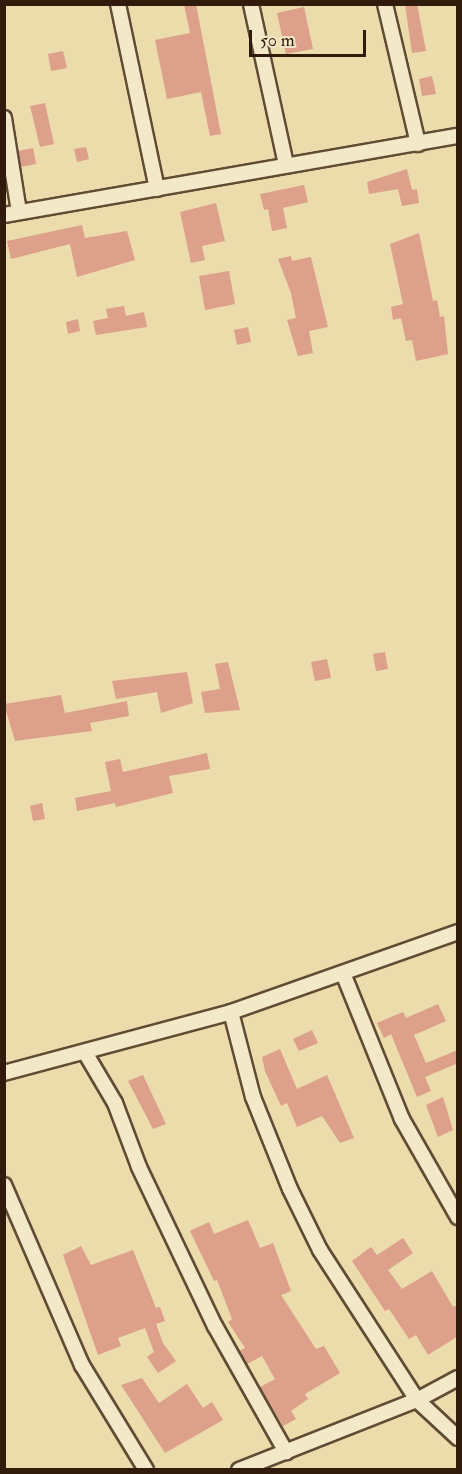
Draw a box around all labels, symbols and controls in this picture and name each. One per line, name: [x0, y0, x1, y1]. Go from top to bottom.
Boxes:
scale bar: [252, 18, 369, 56]
text: 50 m: [260, 29, 295, 52]

